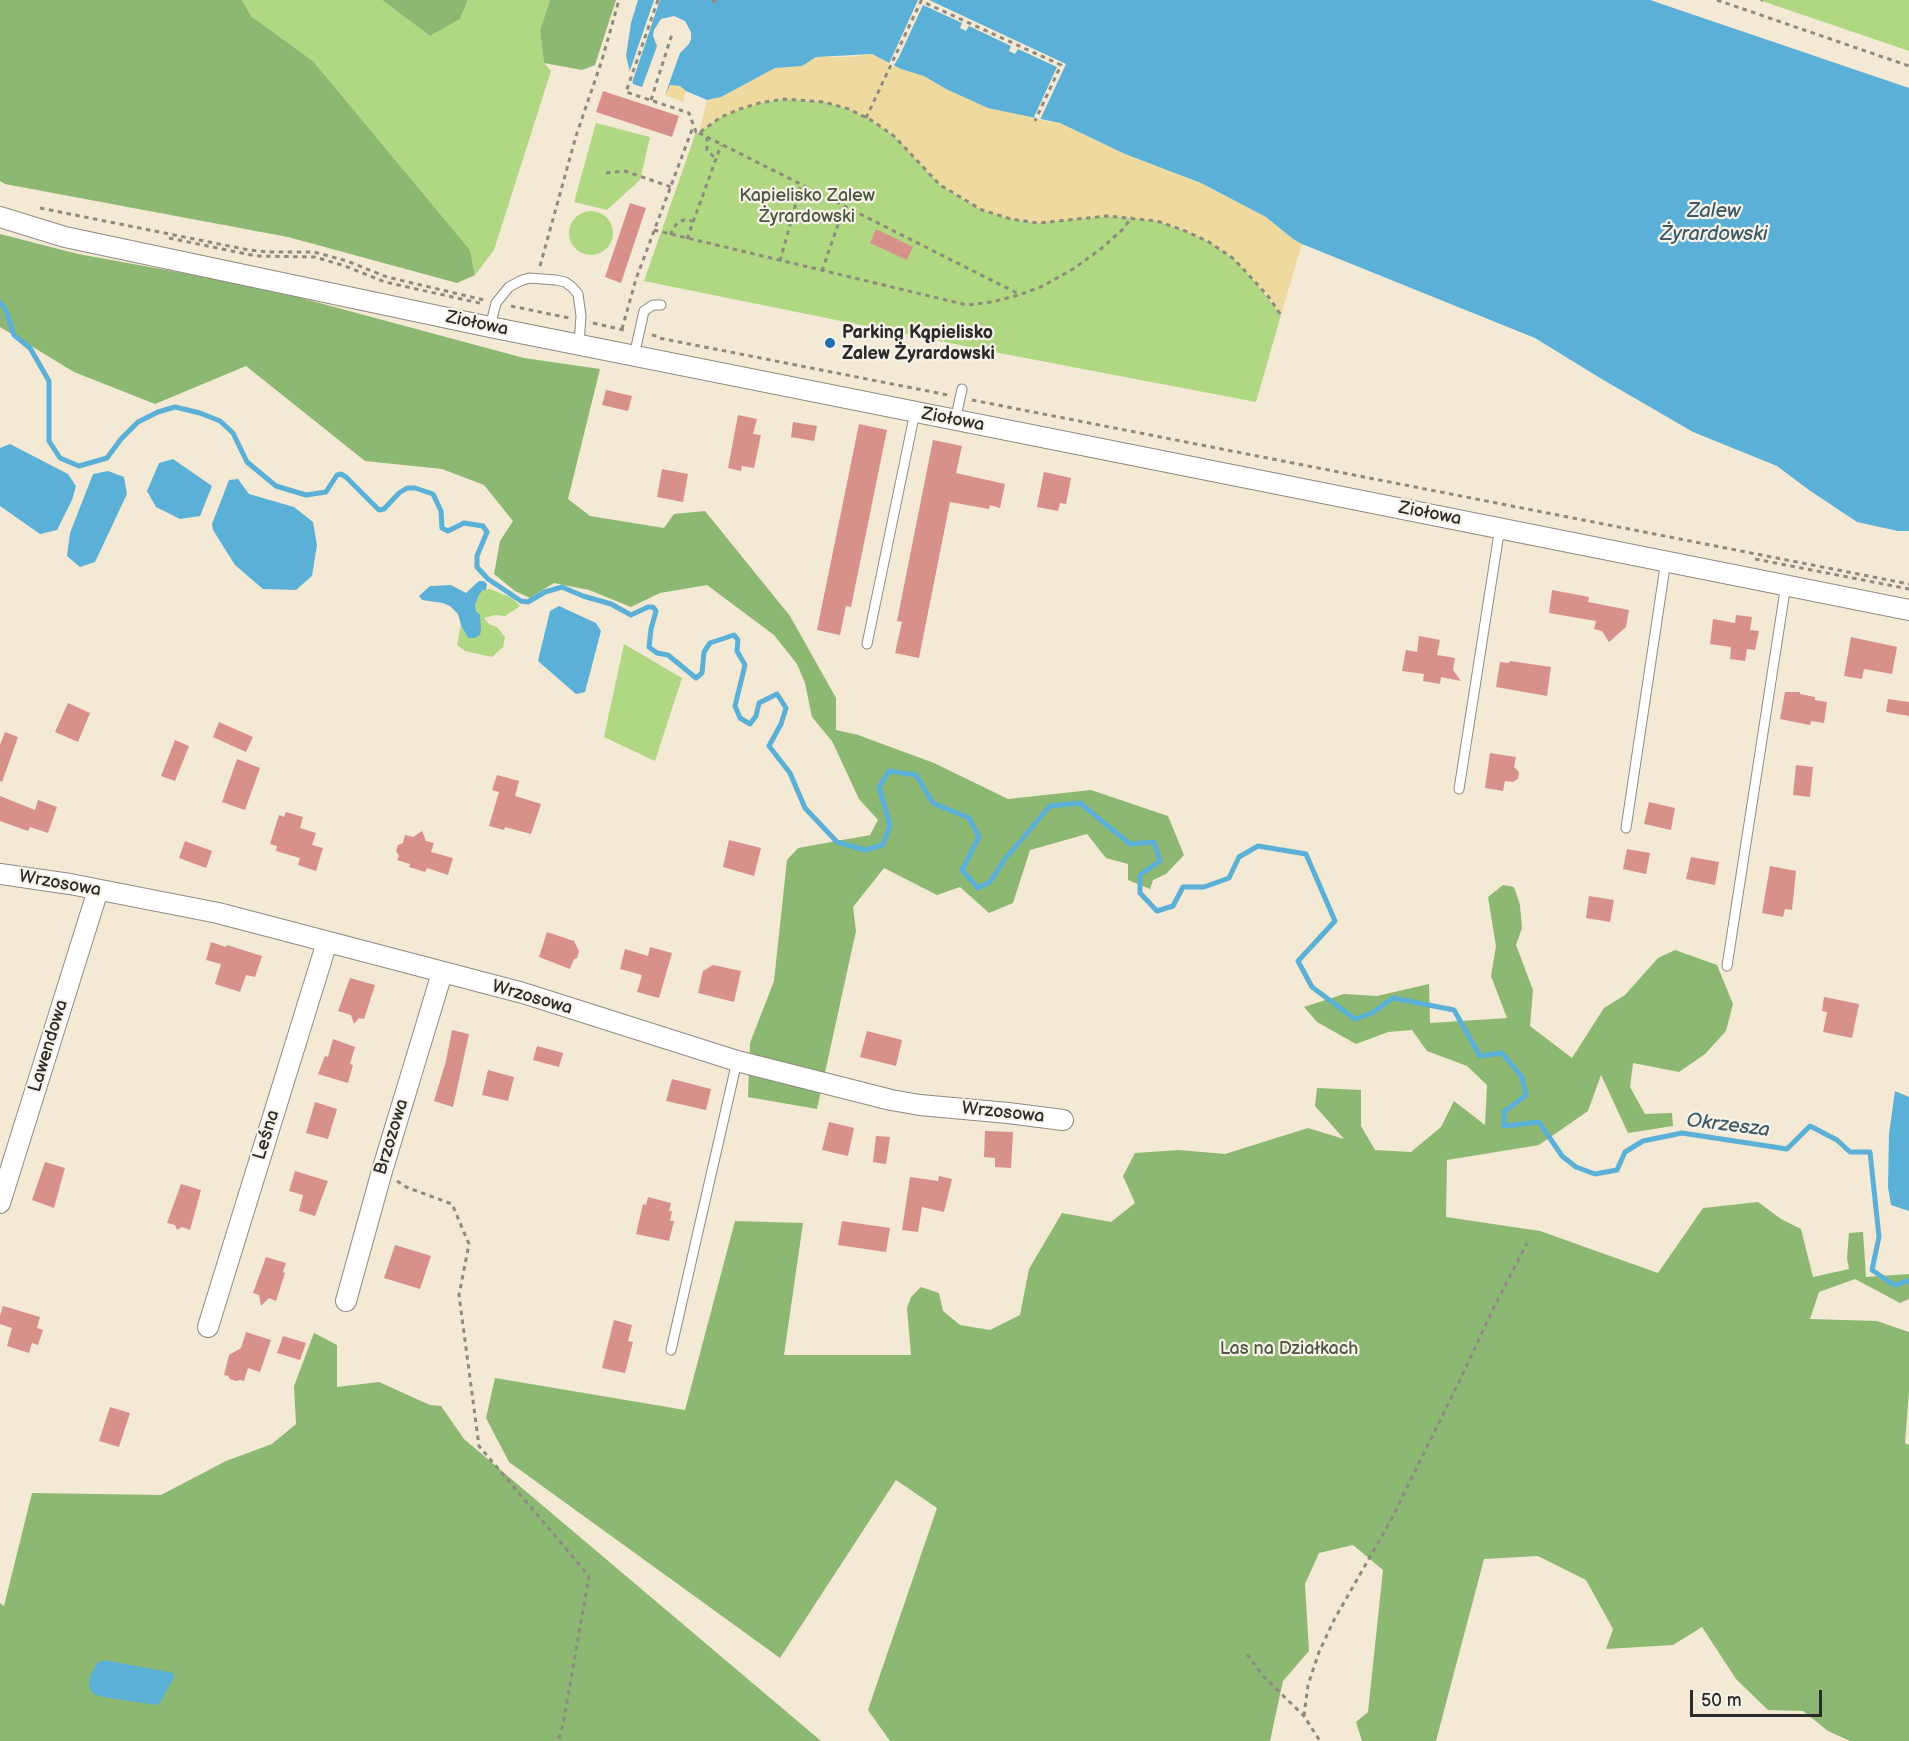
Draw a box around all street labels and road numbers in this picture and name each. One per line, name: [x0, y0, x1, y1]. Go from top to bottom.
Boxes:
street label: Ziołowa: [444, 307, 510, 341]
street label: Ziołowa: [920, 403, 986, 437]
street label: Ziołowa: [1397, 497, 1463, 531]
street label: Wrzosowa: [17, 866, 103, 902]
street label: Wrzosowa: [489, 976, 575, 1020]
street label: Lawendowa: [25, 997, 73, 1095]
street label: Brzozowa: [370, 1096, 414, 1178]
street label: Wrzosowa: [961, 1098, 1045, 1128]
street label: Leśna: [249, 1108, 285, 1162]

